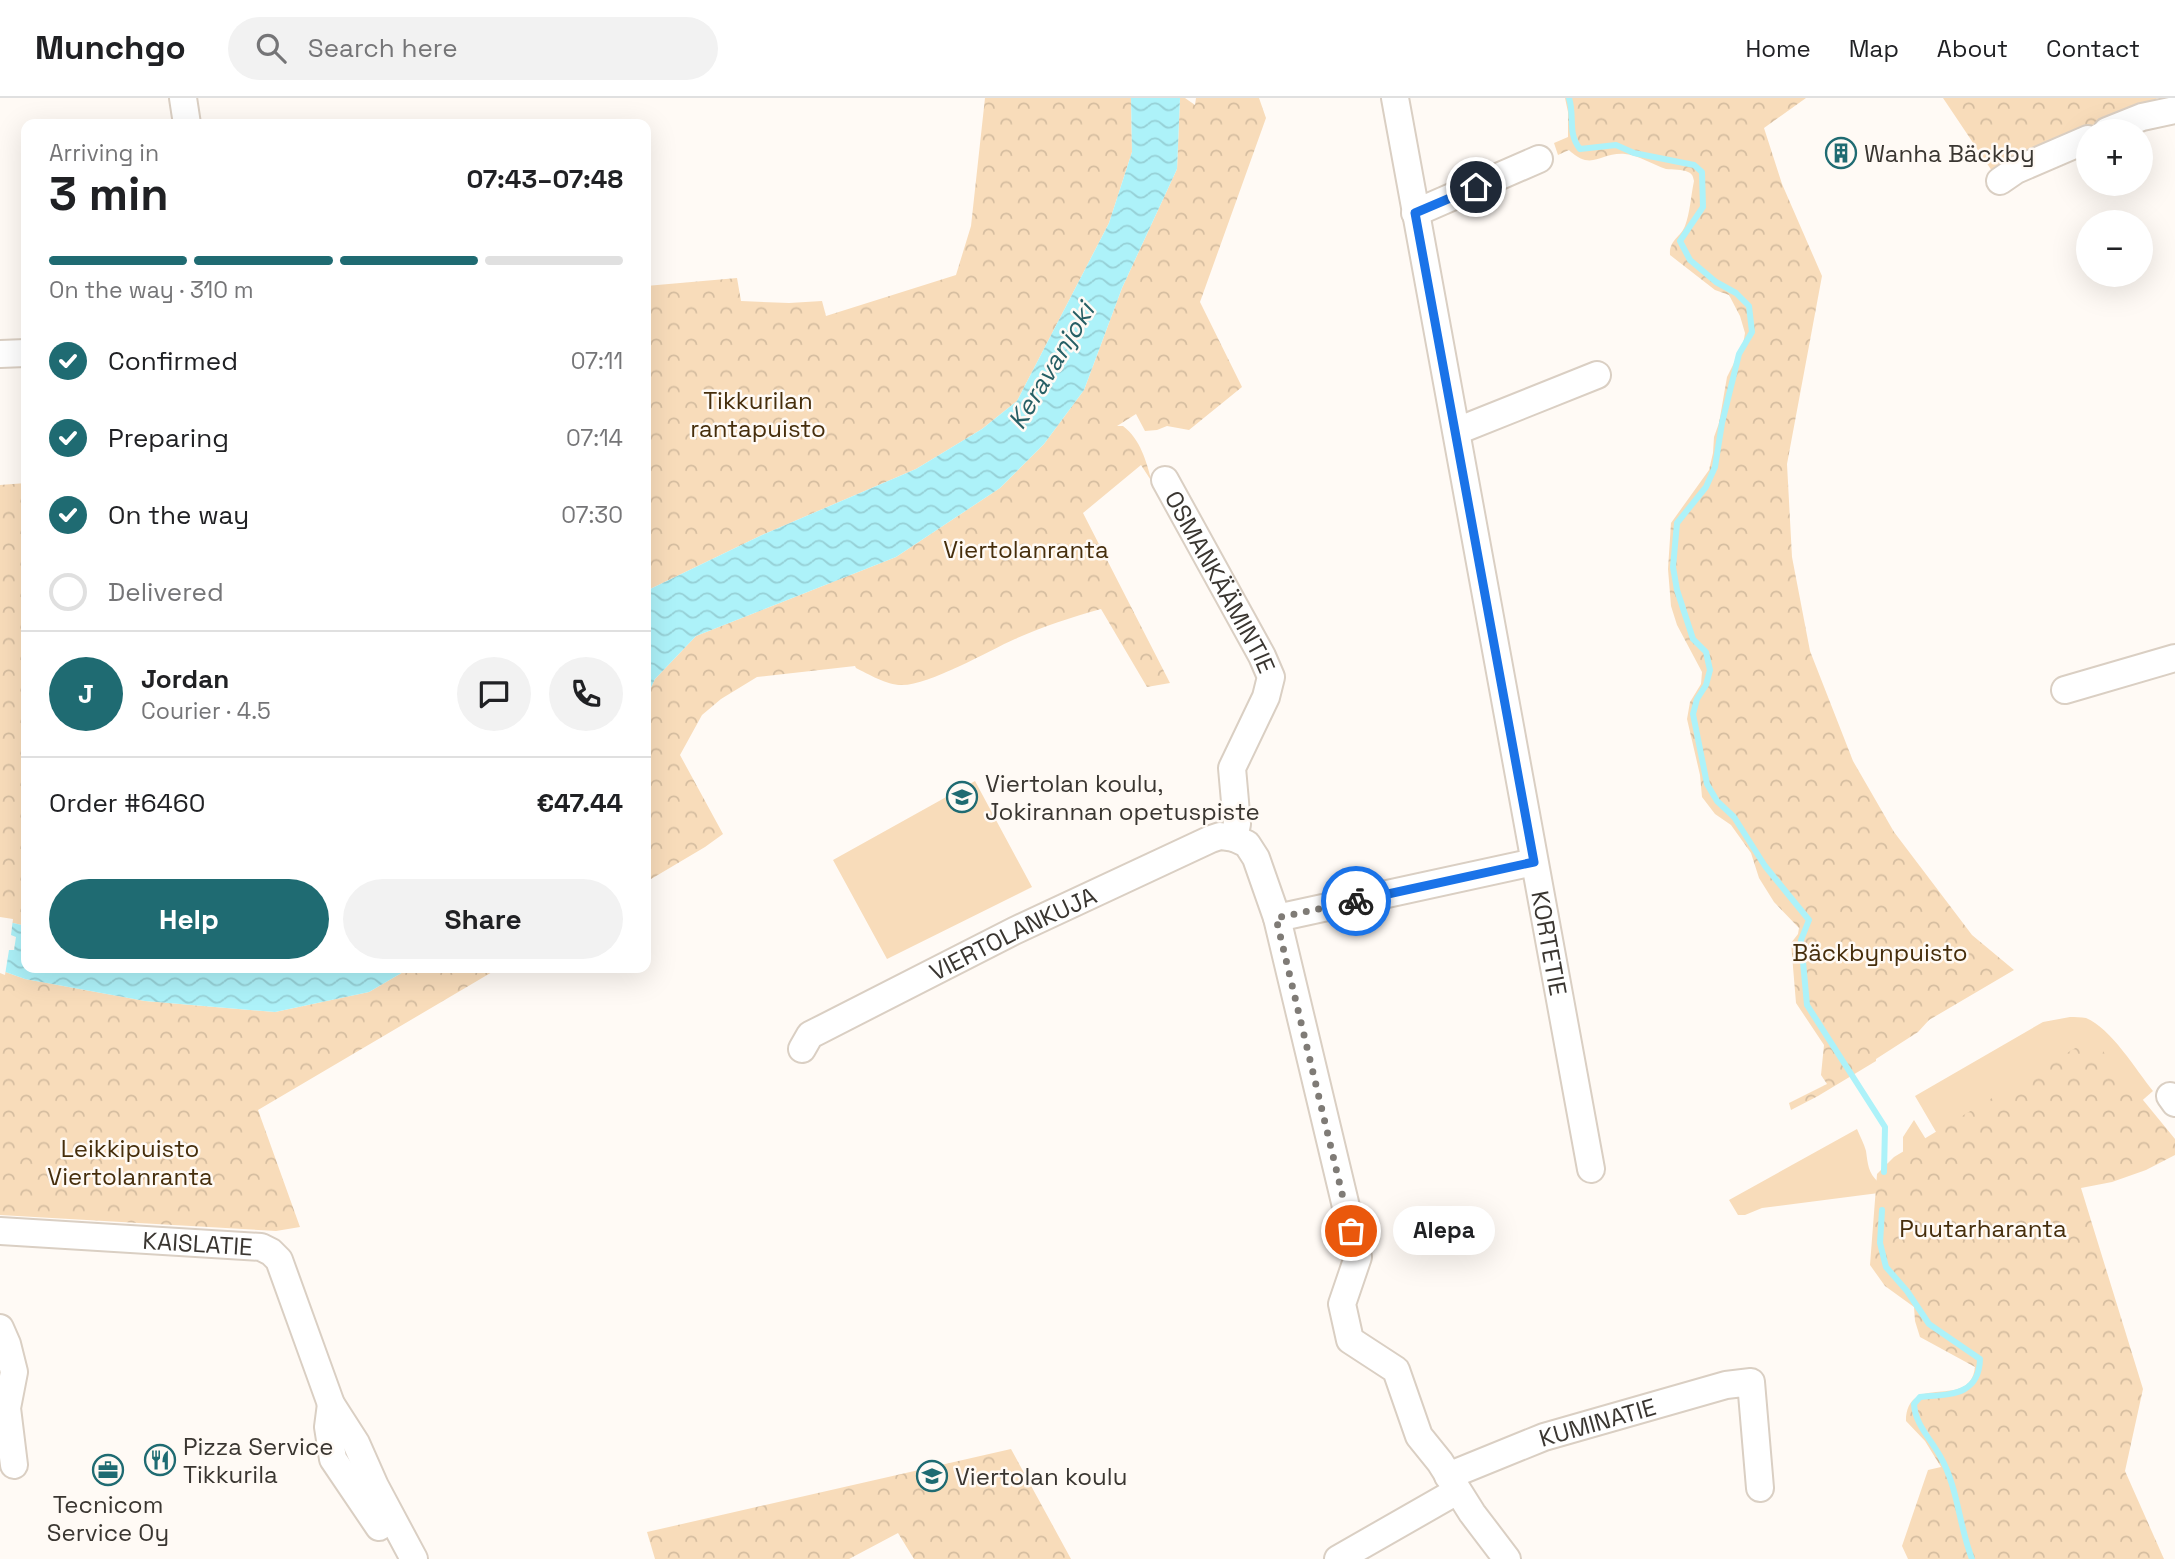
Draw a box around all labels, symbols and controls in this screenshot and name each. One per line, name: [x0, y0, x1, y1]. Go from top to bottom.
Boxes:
search box: [228, 17, 718, 80]
text: Munchgo: [35, 27, 186, 69]
icon: search: [252, 29, 290, 67]
text: Search here: [308, 31, 458, 65]
text: Home: [1745, 33, 1811, 64]
text: Map: [1849, 33, 1899, 64]
text: About: [1937, 33, 2008, 64]
text: Contact: [2046, 33, 2140, 64]
map controls: [2076, 119, 2153, 287]
button: +: [2076, 119, 2153, 196]
building icon: Wanha Bäckby: [1824, 136, 1858, 170]
text: Arriving in: [49, 138, 159, 168]
place label: Wanha Bäckby: [1864, 138, 2035, 169]
pin: [1446, 157, 1506, 217]
text: 07:43–07:48: [466, 162, 623, 196]
text: 3 min: [49, 165, 169, 223]
icon: home: [1457, 168, 1495, 206]
button: −: [2076, 210, 2153, 287]
text: On the way · 310 m: [49, 275, 254, 305]
water label: Keravanjoki: [1000, 294, 1103, 435]
icon: check: [49, 342, 87, 380]
text: Confirmed: [108, 344, 238, 378]
text: 07:11: [571, 346, 623, 376]
park label: Tikkurilan rantapuisto: [690, 385, 826, 444]
icon: check: [49, 419, 87, 457]
text: Preparing: [108, 421, 229, 455]
text: 07:14: [566, 423, 623, 453]
street label: OSMANKÄÄMINTIE: [1158, 485, 1283, 678]
icon: check: [49, 496, 87, 534]
text: On the way: [108, 498, 249, 532]
text: 07:30: [561, 500, 623, 530]
park label: Viertolanranta: [943, 534, 1109, 565]
text: Delivered: [108, 575, 224, 609]
button: chat: [457, 657, 531, 731]
button: phone: [549, 657, 623, 731]
text: Jordan: [141, 662, 229, 696]
text: J: [78, 677, 94, 711]
text: Courier · 4.5: [141, 696, 271, 726]
place label: Viertolan koulu, Jokirannan opetuspiste: [985, 768, 1260, 827]
school or university icon: Viertolan koulu, Jokirannan opetuspiste: [945, 780, 979, 814]
text: Order #6460: [49, 786, 205, 820]
text: €47.44: [536, 786, 623, 820]
courier: [1321, 866, 1391, 936]
button: Help: [49, 879, 329, 959]
button: Share: [343, 879, 623, 959]
street label: VIERTOLANKUJA: [924, 879, 1101, 987]
icon: bike: [1337, 882, 1375, 920]
street label: KORTETIE: [1525, 888, 1574, 998]
park label: Bäckbynpuisto: [1792, 937, 1968, 968]
park label: Leikkipuisto Viertolanranta: [47, 1133, 213, 1192]
pin: [1321, 1201, 1381, 1261]
callout: Alepa: [1393, 1206, 1494, 1256]
icon: bag: [1332, 1212, 1370, 1250]
park label: Puutarharanta: [1899, 1213, 2067, 1244]
text: Alepa: [1413, 1215, 1475, 1245]
street label: KAISLATIE: [142, 1224, 254, 1262]
street label: KUMINATIE: [1535, 1390, 1659, 1453]
place label: Pizza Service Tikkurila: [183, 1431, 334, 1490]
restaurant icon: Pizza Service Tikkurila: [143, 1443, 177, 1477]
office icon: Tecnicom Service Oy: [91, 1453, 125, 1487]
school or university icon: Viertolan koulu: [915, 1459, 949, 1493]
place label: Viertolan koulu: [955, 1461, 1127, 1492]
place label: Tecnicom Service Oy: [47, 1489, 169, 1548]

